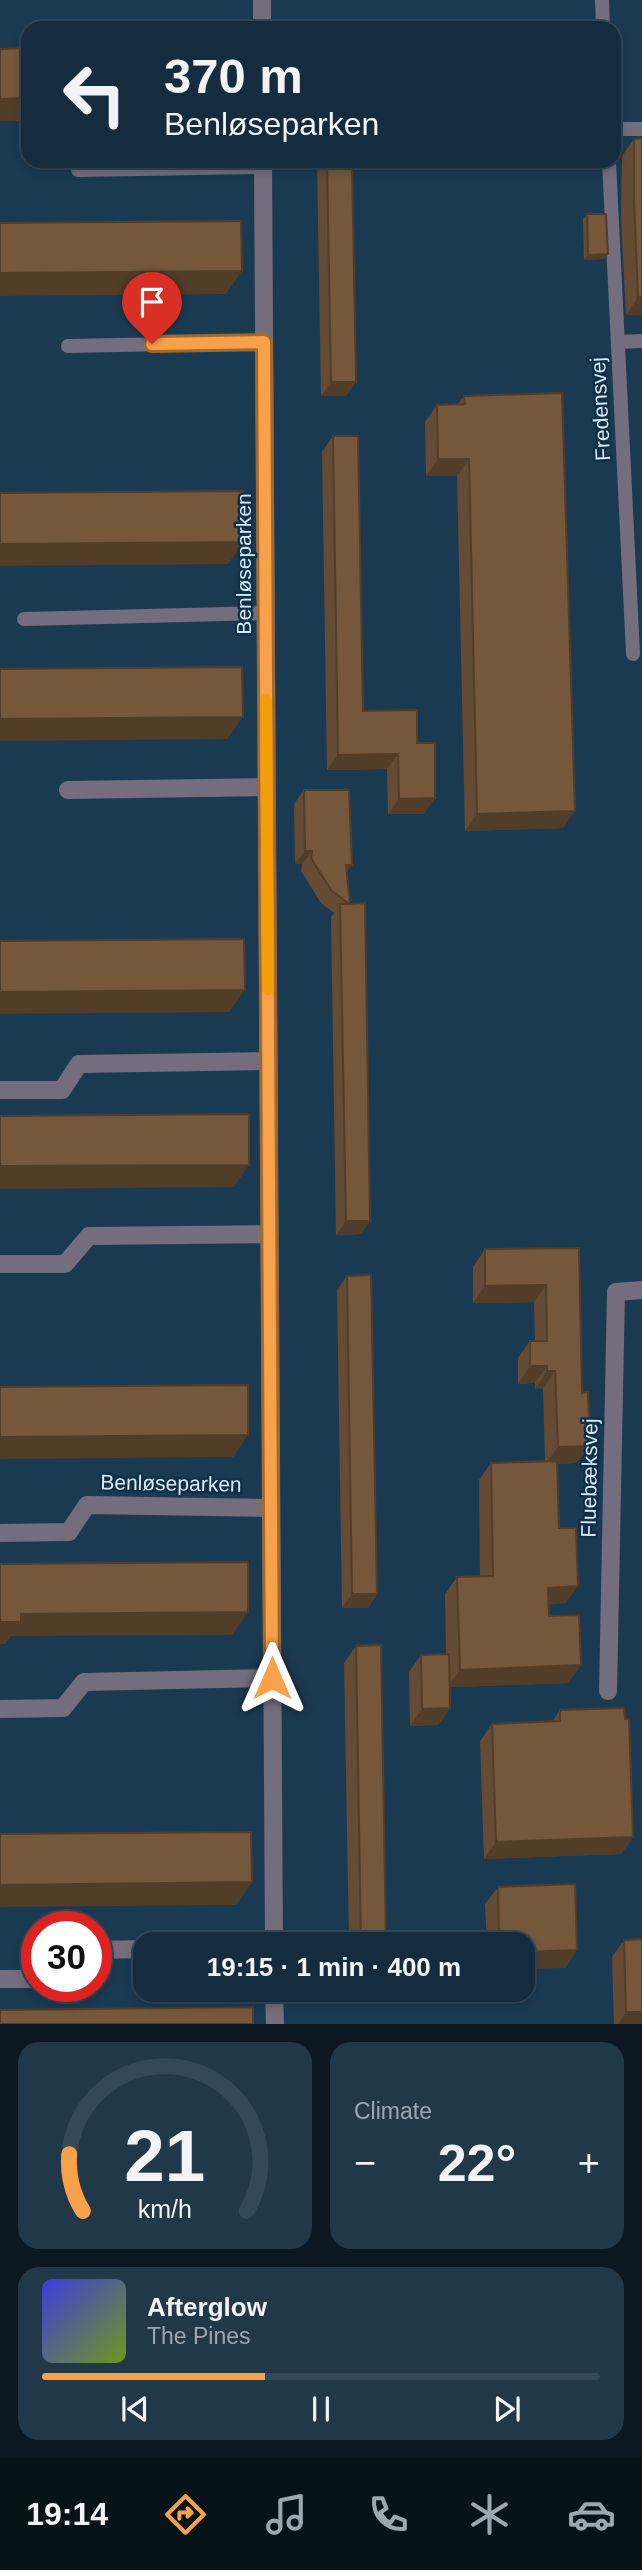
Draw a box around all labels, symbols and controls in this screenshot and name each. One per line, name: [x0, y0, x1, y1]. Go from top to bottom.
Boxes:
icon: left: [49, 49, 140, 140]
text: 370 m: [164, 49, 303, 103]
text: Benløseparken: [164, 106, 379, 142]
pin: [122, 272, 182, 344]
icon: arrive: [133, 283, 171, 321]
street label: Fredensvej: [586, 357, 614, 461]
street label: Benløseparken: [232, 493, 255, 635]
street label: Fluebæksvej: [576, 1418, 602, 1538]
street label: Benløseparken: [100, 1470, 242, 1496]
position arrow: [235, 1641, 309, 1715]
speed limit sign: 30: [21, 1911, 112, 2002]
text: 19:15 · 1 min · 400 m: [207, 1952, 461, 1982]
text: Climate: [354, 2098, 432, 2124]
text: 21: [125, 2116, 205, 2197]
text: 22°: [438, 2134, 516, 2192]
text: −: [354, 2142, 376, 2184]
text: +: [578, 2142, 600, 2184]
text: km/h: [138, 2195, 192, 2223]
text: Afterglow: [147, 2292, 267, 2322]
text: The Pines: [147, 2323, 251, 2349]
icon: previous: [116, 2390, 154, 2428]
icon: pause: [302, 2390, 340, 2428]
icon: next: [488, 2390, 526, 2428]
icon: directions: [161, 2490, 210, 2539]
icon: music: [262, 2490, 311, 2539]
icon: phone: [364, 2490, 413, 2539]
icon: climate: [465, 2490, 514, 2539]
icon: car: [567, 2490, 616, 2539]
text: 19:14: [26, 2496, 108, 2532]

